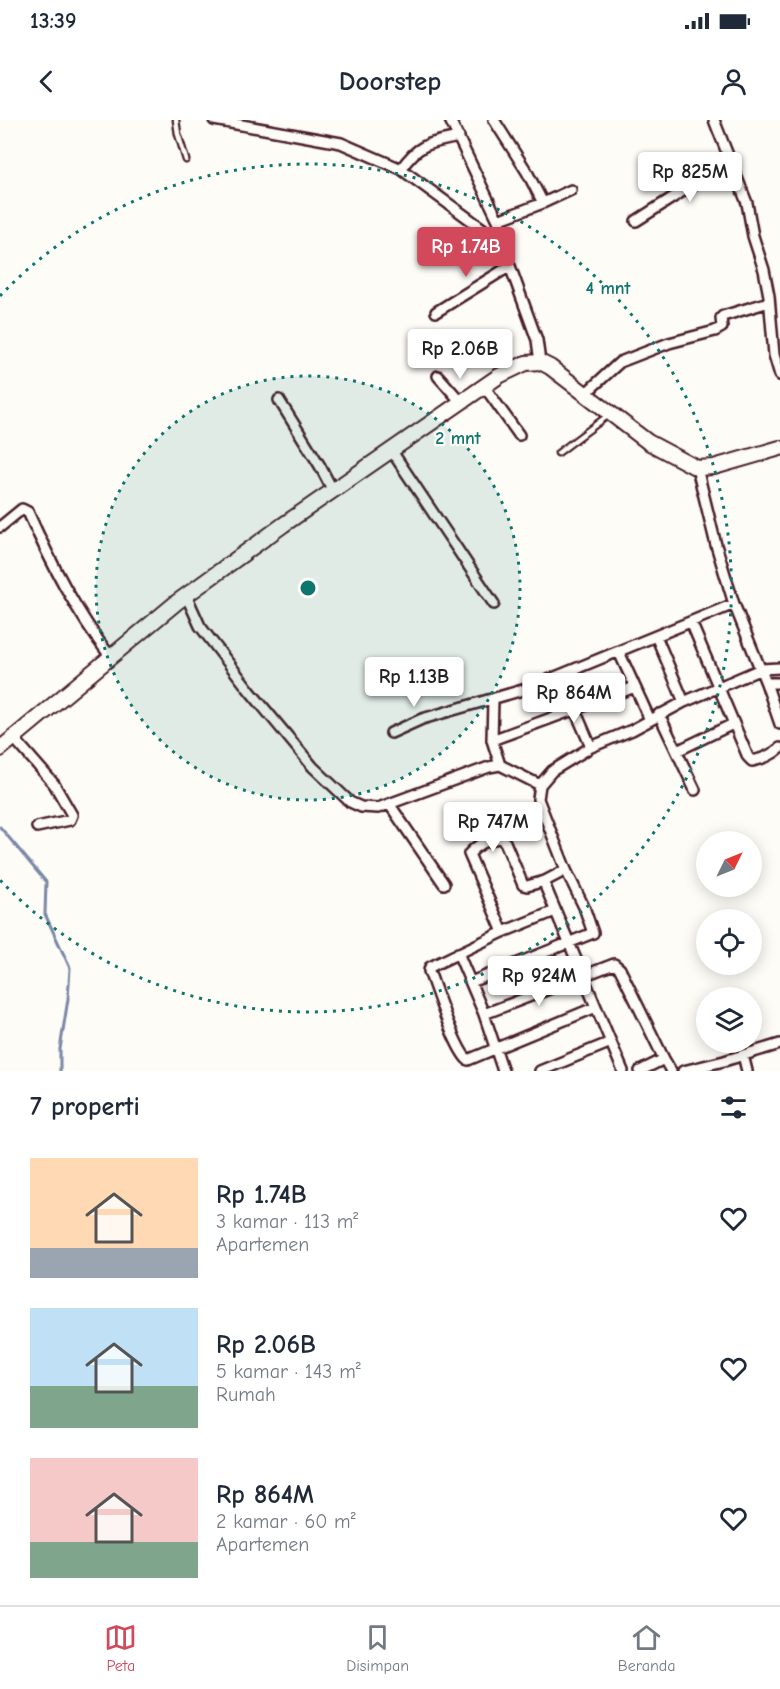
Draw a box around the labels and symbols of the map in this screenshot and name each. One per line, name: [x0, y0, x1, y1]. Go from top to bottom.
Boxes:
pin: Rp 825M: [635, 152, 745, 203]
pin: Rp 1.74B: [404, 227, 528, 278]
text: 4 mnt: [586, 278, 632, 299]
pin: Rp 2.06B: [398, 329, 522, 380]
text: 2 mnt: [435, 428, 482, 449]
centre of rings: [298, 578, 318, 598]
pin: Rp 1.13B: [352, 657, 476, 708]
pin: Rp 864M: [519, 673, 629, 724]
pin: Rp 747M: [438, 802, 548, 853]
north arrow: [696, 831, 762, 897]
pin: Rp 924M: [484, 956, 594, 1007]

